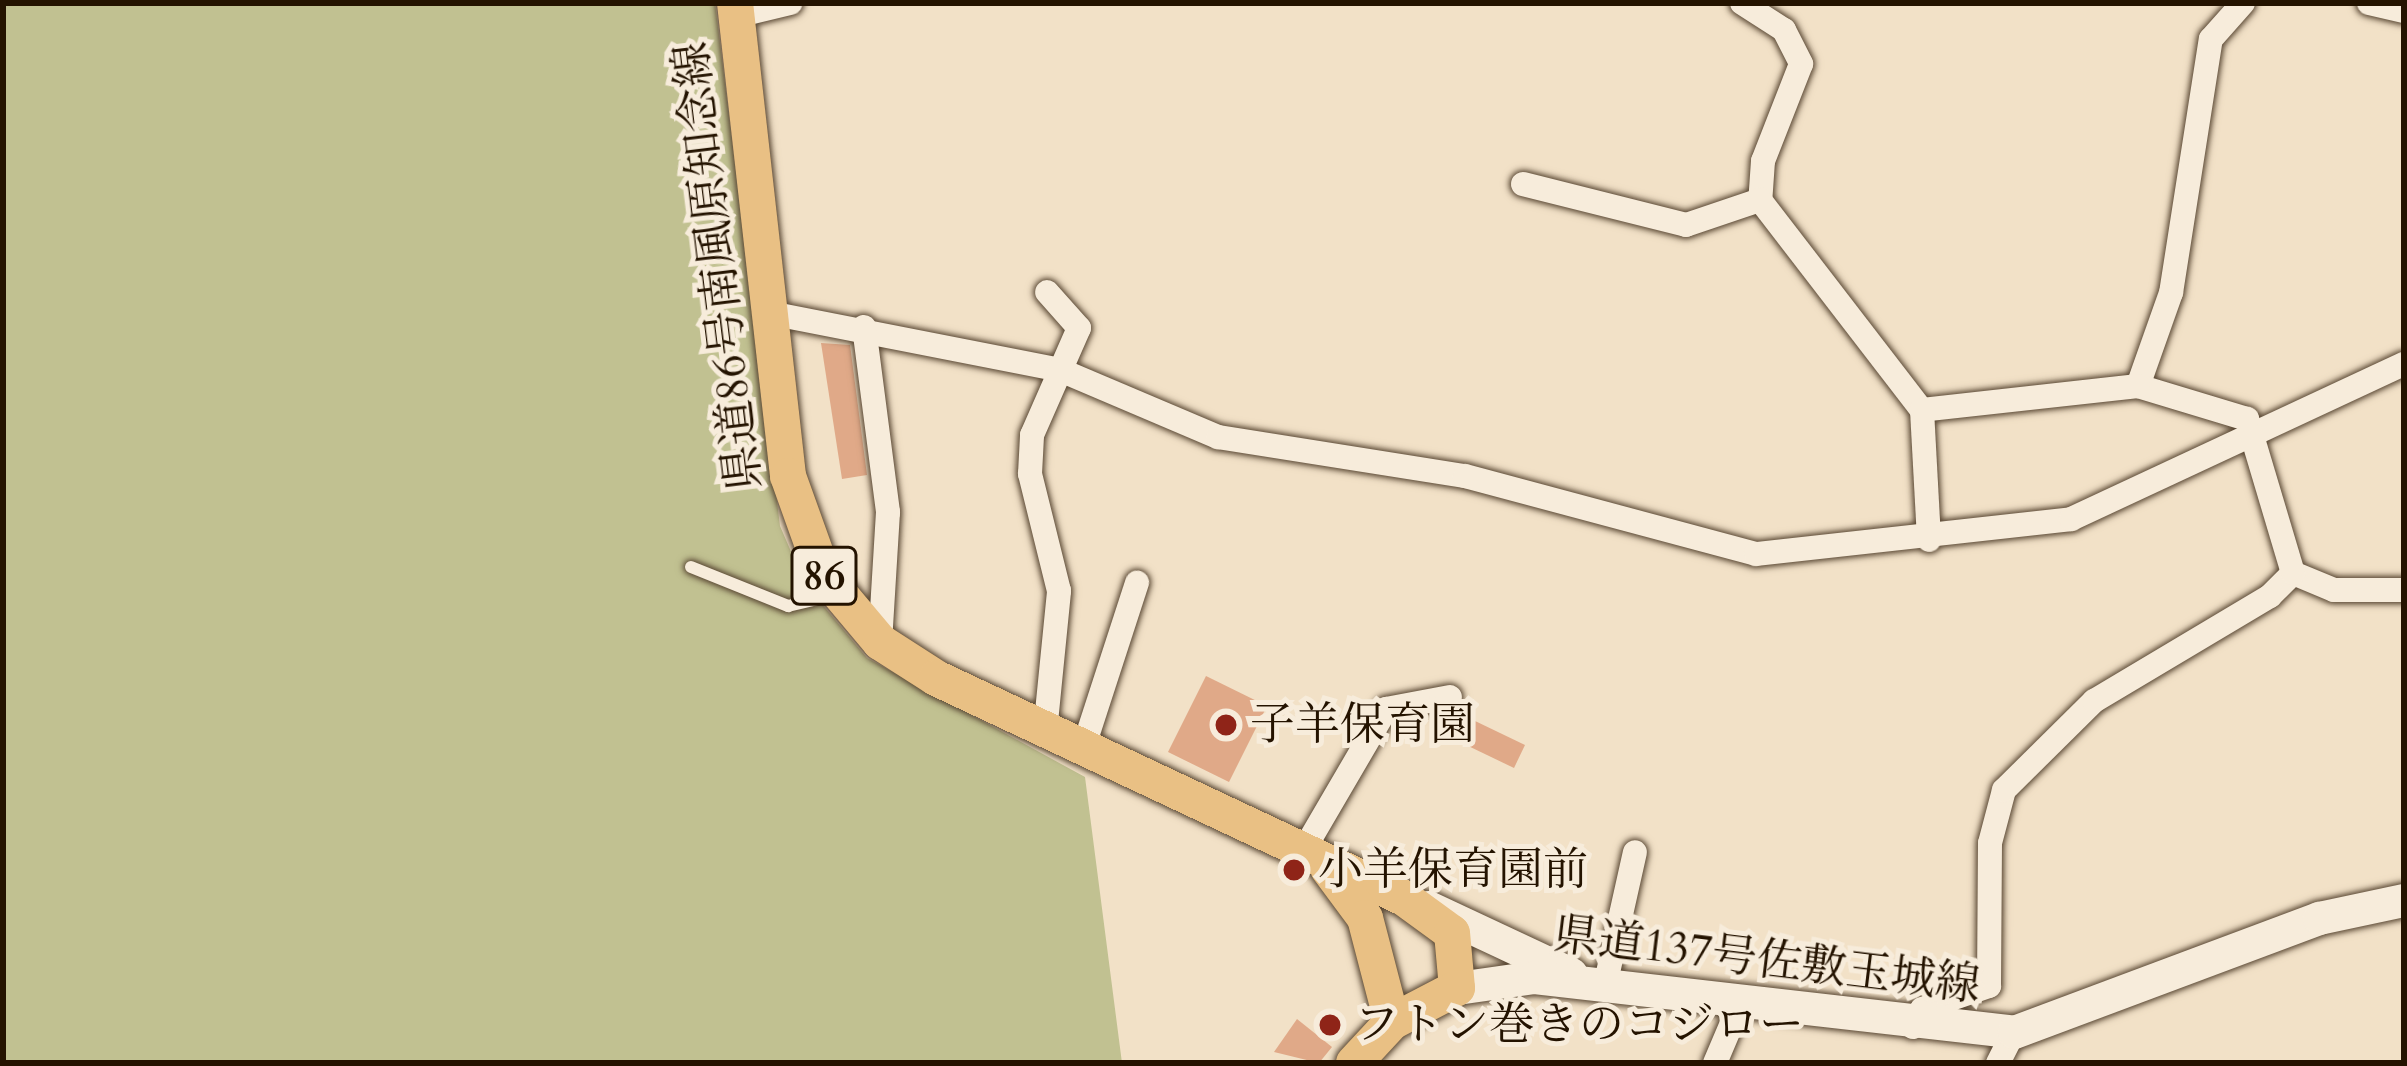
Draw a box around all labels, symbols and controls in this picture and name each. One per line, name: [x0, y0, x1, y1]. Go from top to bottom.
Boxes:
street label: 県道86号南風原知念線: [664, 39, 772, 493]
road number: 86: [788, 540, 860, 612]
place label: 子羊保育園: [1250, 698, 1475, 752]
marker: 子羊保育園: [1213, 712, 1239, 738]
place label: 小羊保育園前: [1318, 843, 1588, 897]
marker: 小羊保育園前: [1281, 857, 1307, 883]
street label: 県道137号佐敷玉城線: [1551, 907, 1983, 1013]
place label: フトン巻きのコジロー: [1354, 998, 1804, 1052]
marker: フトン巻きのコジロー: [1317, 1012, 1343, 1038]

